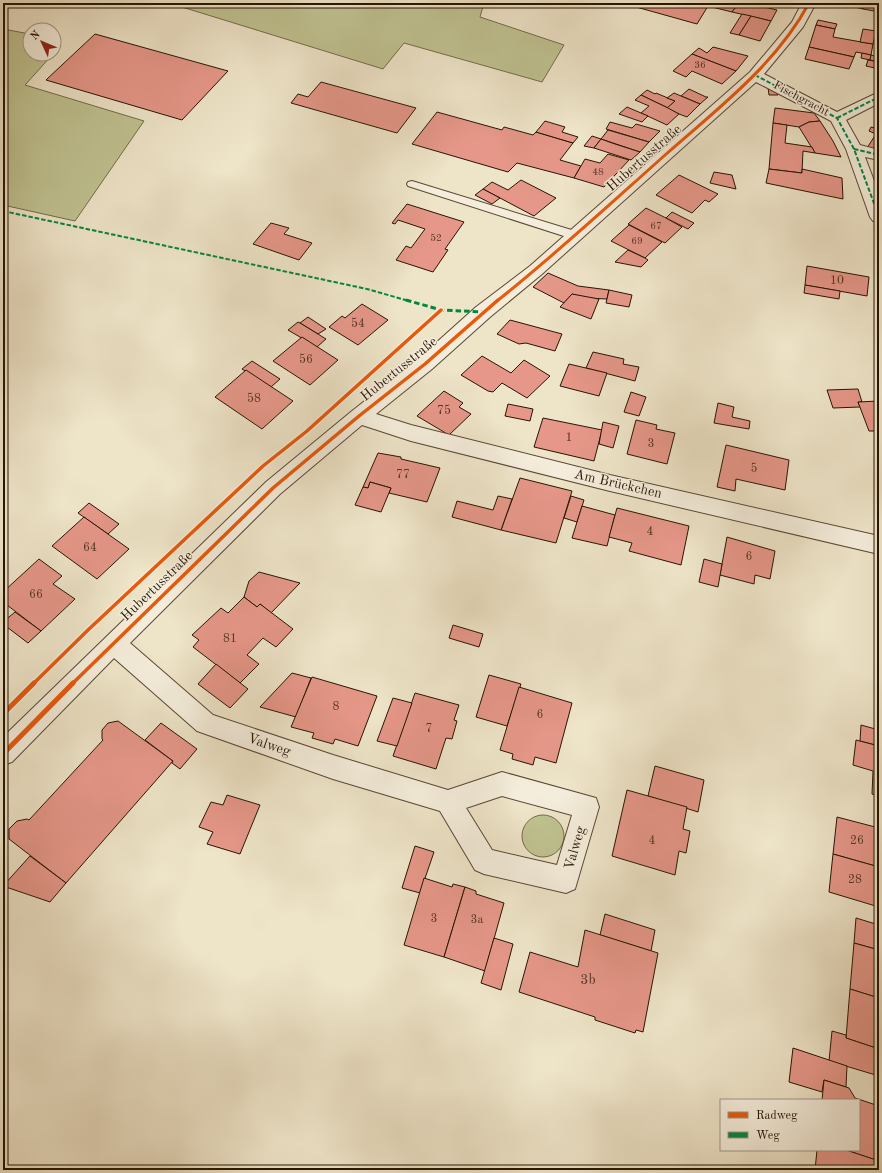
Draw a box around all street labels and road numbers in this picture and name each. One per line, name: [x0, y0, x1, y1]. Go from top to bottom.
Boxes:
street label: Fischgracht: [771, 79, 831, 119]
street label: Hubertusstraße: [604, 122, 684, 194]
street label: Hubertusstraße: [358, 334, 440, 404]
street label: Am Brückchen: [573, 467, 664, 501]
street label: Hubertusstraße: [118, 548, 196, 624]
street label: Valweg: [246, 731, 293, 759]
street label: Valweg: [562, 824, 588, 871]

